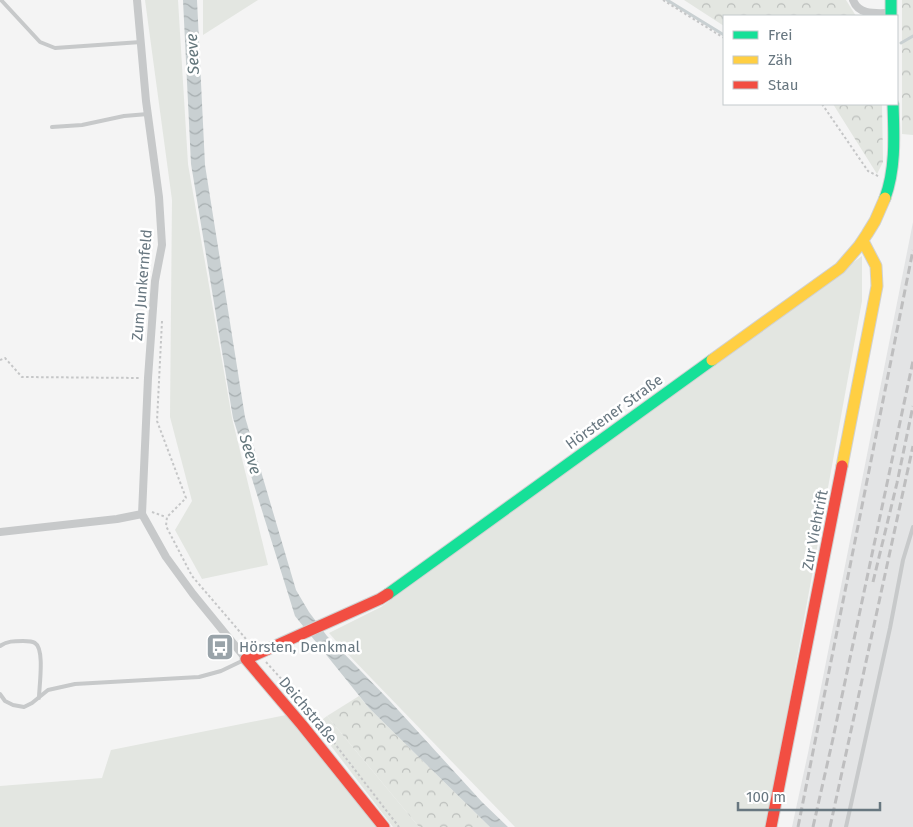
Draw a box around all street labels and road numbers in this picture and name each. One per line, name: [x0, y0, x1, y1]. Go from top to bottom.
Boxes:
street label: Zum Junkernfeld: [128, 229, 156, 341]
street label: Hörstener Straße: [562, 371, 666, 453]
street label: Zur Viehtrift: [798, 488, 832, 572]
street label: Deichstraße: [275, 673, 341, 747]

